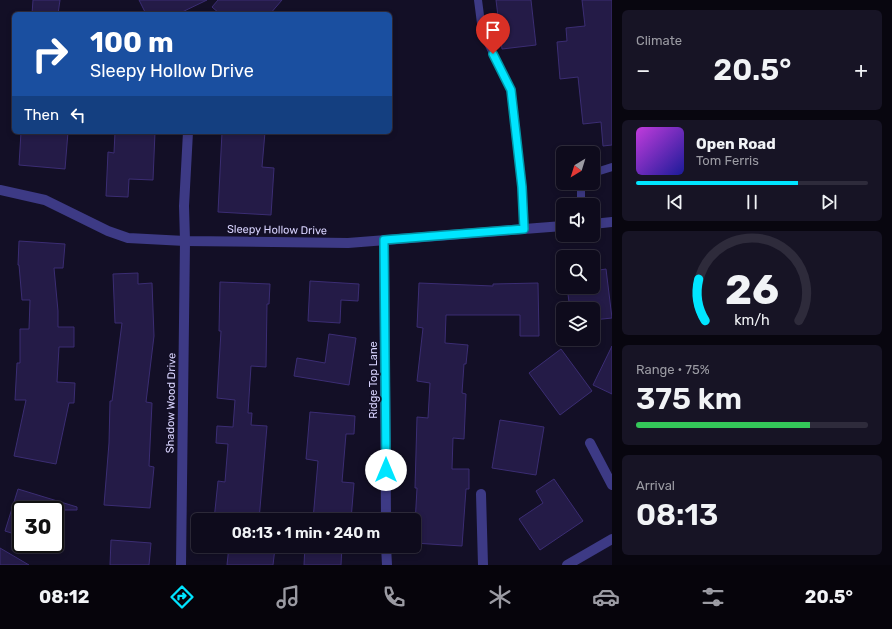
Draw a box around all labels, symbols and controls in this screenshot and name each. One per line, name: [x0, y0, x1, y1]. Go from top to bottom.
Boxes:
pin: [476, 13, 510, 54]
icon: arrive: [482, 19, 504, 41]
text: 100 m: [90, 26, 174, 59]
icon: right: [24, 28, 76, 80]
text: Climate: [636, 33, 682, 48]
text: 20.5°: [713, 52, 791, 88]
text: −: [636, 57, 650, 84]
text: +: [854, 57, 868, 84]
text: Sleepy Hollow Drive: [90, 60, 254, 82]
icon: left: [67, 104, 89, 126]
text: Then: [24, 106, 59, 124]
text: Open Road: [696, 135, 776, 153]
north arrow: [556, 146, 600, 190]
map controls: [556, 146, 600, 346]
text: Tom Ferris: [696, 153, 759, 168]
icon: previous: [664, 191, 686, 213]
icon: pause: [741, 191, 763, 213]
icon: next: [818, 191, 840, 213]
button: sound: [556, 198, 600, 242]
street label: Sleepy Hollow Drive: [227, 223, 327, 237]
button: search: [556, 250, 600, 294]
text: 26: [725, 264, 779, 313]
button: layers: [556, 302, 600, 346]
text: km/h: [734, 311, 770, 328]
street label: Ridge Top Lane: [367, 341, 380, 419]
street label: Shadow Wood Drive: [164, 353, 178, 453]
text: Range · 75%: [636, 362, 710, 377]
text: 375 km: [636, 381, 742, 417]
position arrow: [365, 449, 407, 491]
text: Arrival: [636, 478, 675, 493]
text: 08:13: [636, 497, 718, 533]
speed limit sign: 30: [12, 501, 64, 553]
text: 08:13 · 1 min · 240 m: [232, 524, 380, 542]
icon: directions: [168, 583, 196, 611]
icon: music: [274, 583, 302, 611]
icon: phone: [380, 583, 408, 611]
icon: climate: [486, 583, 514, 611]
icon: car: [592, 583, 620, 611]
icon: filters: [699, 583, 727, 611]
text: 08:12: [39, 586, 89, 608]
text: 20.5°: [805, 586, 853, 608]

